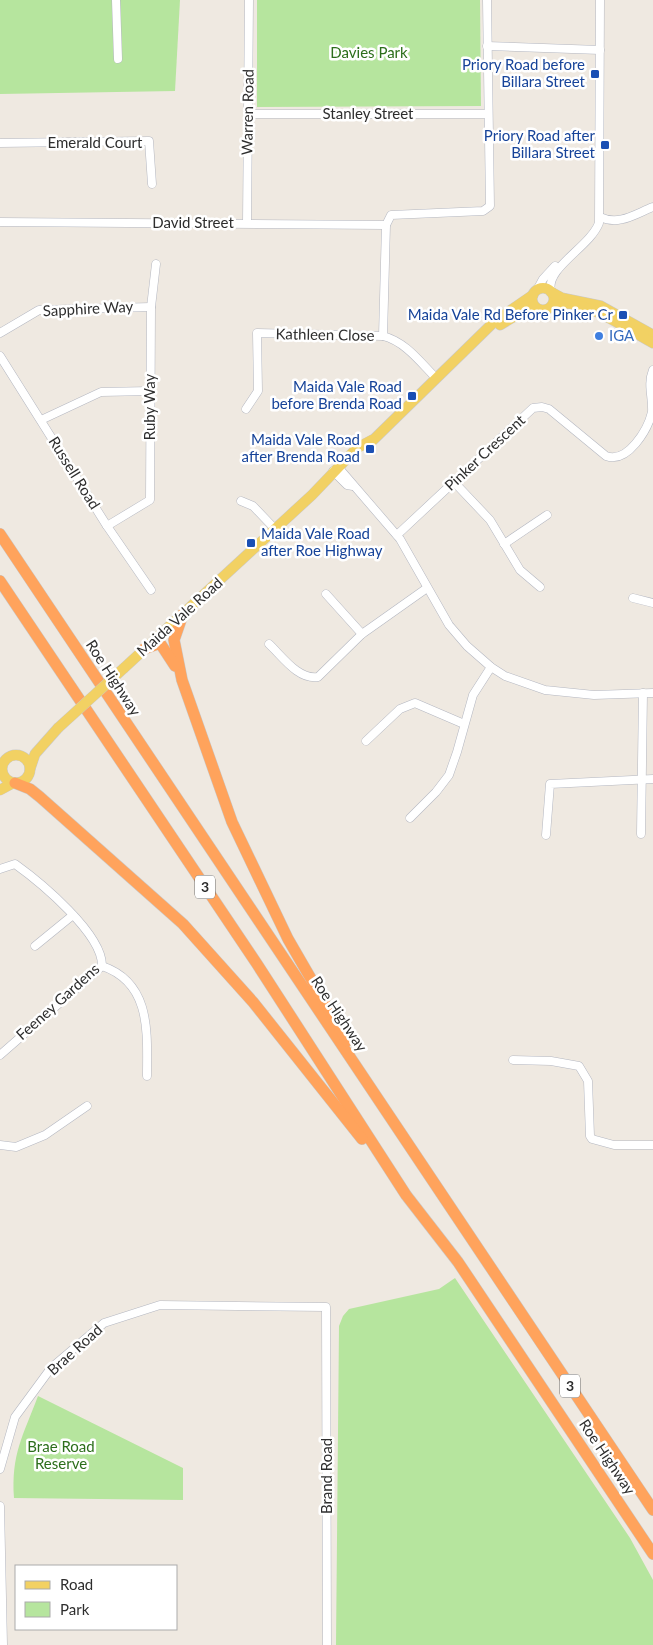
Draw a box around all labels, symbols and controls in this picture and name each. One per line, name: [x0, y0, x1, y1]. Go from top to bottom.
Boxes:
park label: Davies Park: [330, 43, 408, 61]
place label: Priory Road before Billara Street: [462, 55, 586, 90]
marker: Priory Road before Billara Street: [589, 68, 601, 80]
street label: Warren Road: [237, 69, 257, 155]
street label: Stanley Street: [323, 104, 414, 122]
place label: Priory Road after Billara Street: [484, 126, 596, 161]
street label: Emerald Court: [48, 133, 143, 151]
marker: Priory Road after Billara Street: [599, 139, 611, 151]
street label: David Street: [152, 213, 234, 231]
street label: Sapphire Way: [42, 297, 134, 319]
place label: Maida Vale Rd Before Pinker Cr: [408, 305, 614, 323]
marker: Maida Vale Rd Before Pinker Cr: [617, 309, 629, 321]
street label: Kathleen Close: [275, 324, 375, 344]
place label: IGA: [609, 326, 635, 344]
marker: IGA: [593, 330, 605, 342]
street label: Ruby Way: [140, 374, 158, 440]
place label: Maida Vale Road before Brenda Road: [271, 377, 402, 412]
marker: Maida Vale Road before Brenda Road: [406, 390, 418, 402]
street label: Pinker Crescent: [440, 410, 529, 494]
place label: Maida Vale Road after Brenda Road: [242, 430, 360, 465]
street label: Russell Road: [45, 433, 104, 512]
marker: Maida Vale Road after Brenda Road: [364, 443, 376, 455]
place label: Maida Vale Road after Roe Highway: [261, 524, 383, 559]
marker: Maida Vale Road after Roe Highway: [245, 537, 257, 549]
street label: Maida Vale Road: [133, 573, 226, 659]
street label: Roe Highway: [83, 636, 145, 719]
road number: 3: [195, 876, 215, 899]
street label: Feeney Gardens: [12, 959, 103, 1043]
street label: Roe Highway: [308, 972, 372, 1055]
street label: Brae Road: [43, 1320, 105, 1378]
road number: 3: [560, 1374, 580, 1398]
street label: Roe Highway: [576, 1415, 640, 1498]
park label: Brae Road Reserve: [27, 1437, 95, 1472]
street label: Brand Road: [317, 1438, 335, 1514]
legend: [15, 1565, 178, 1630]
text: Road: [60, 1575, 93, 1593]
text: Park: [60, 1600, 90, 1618]

